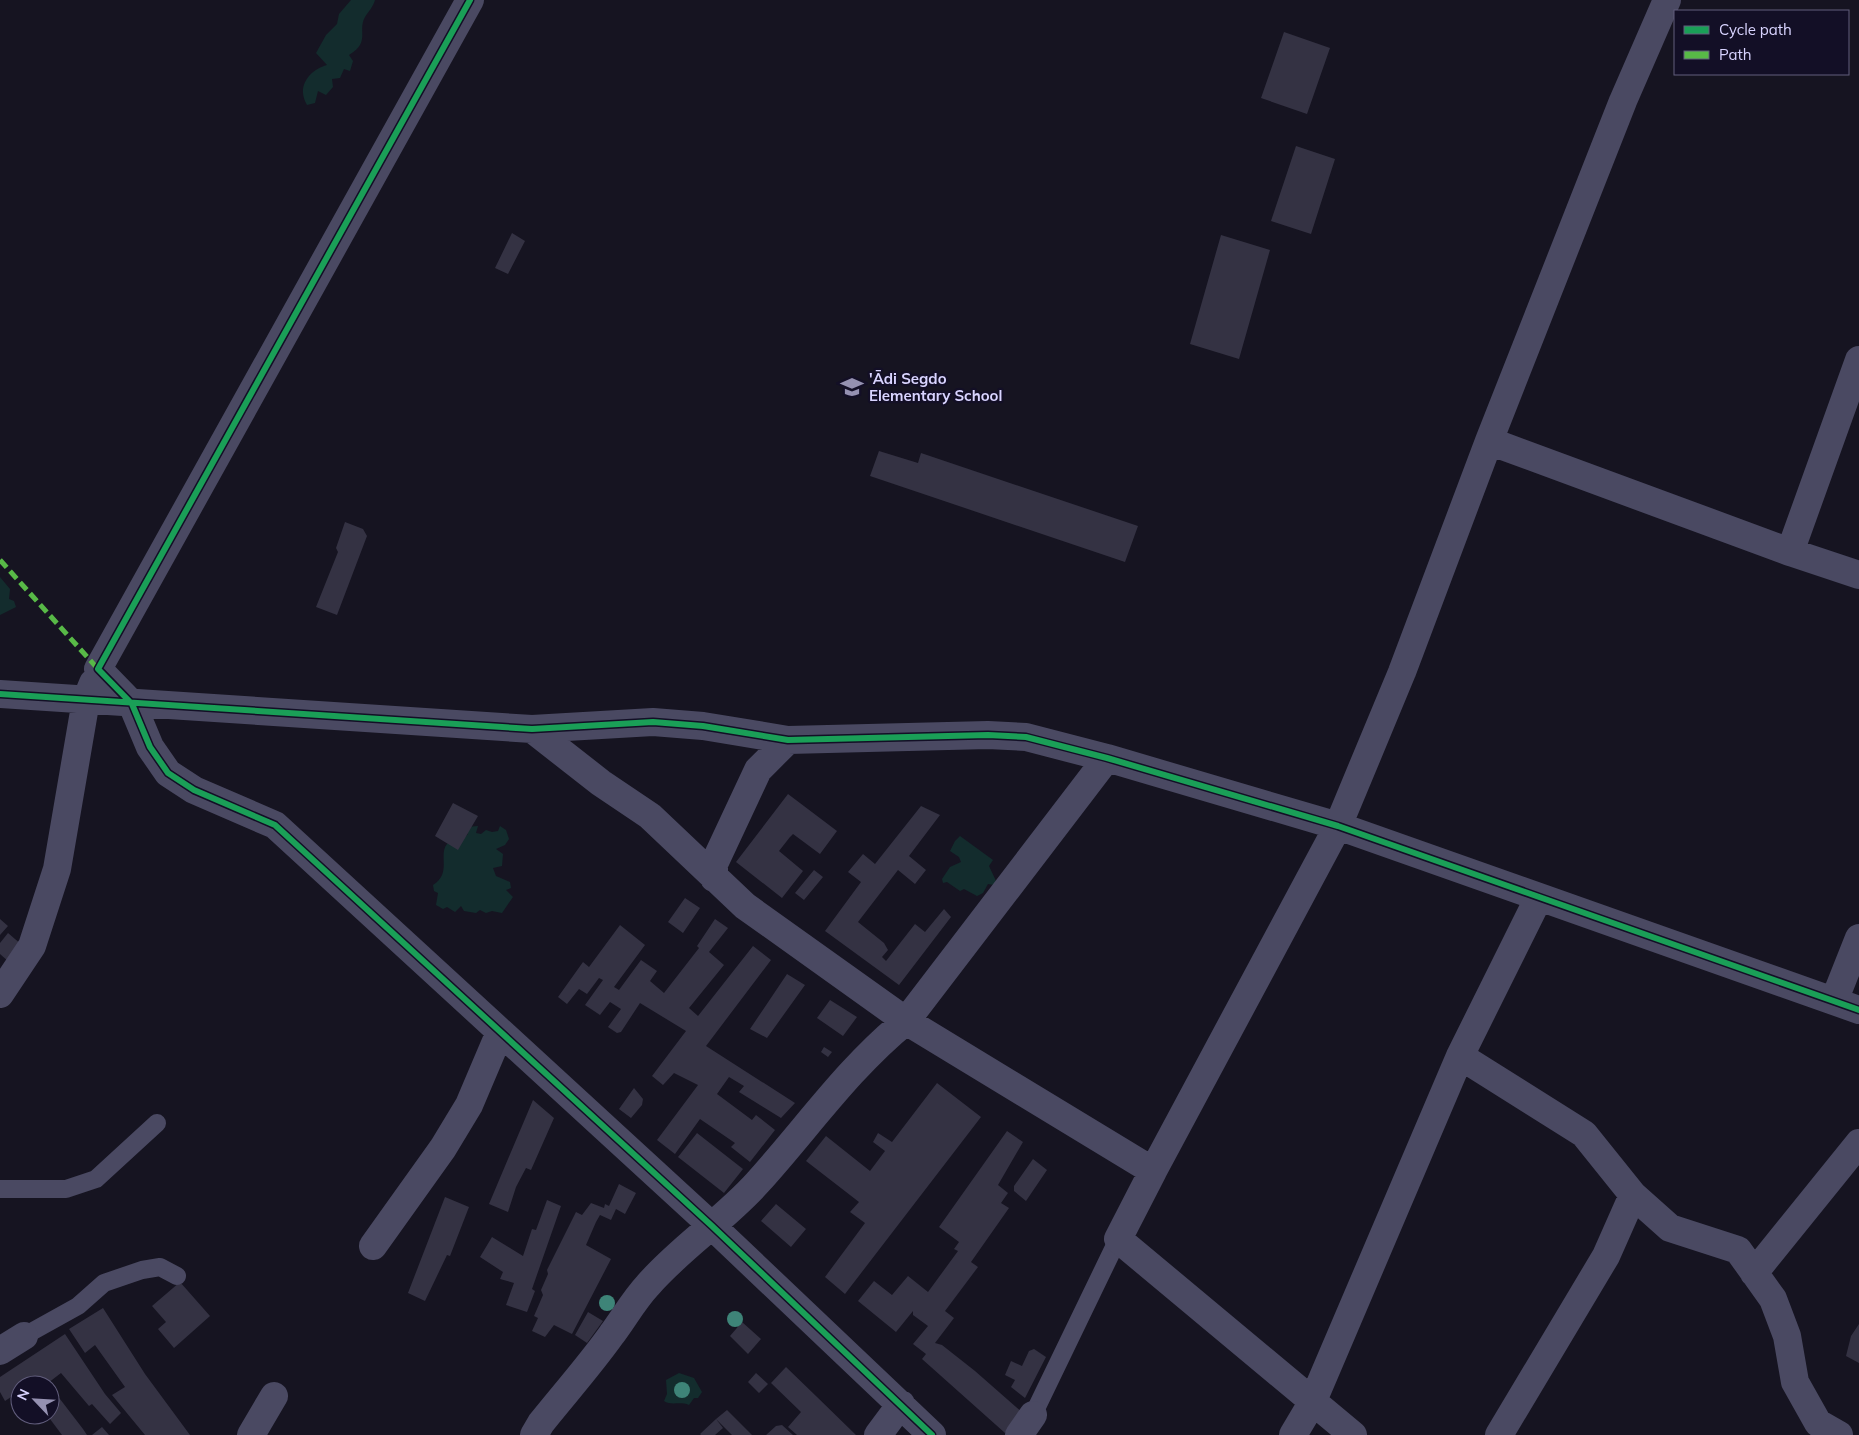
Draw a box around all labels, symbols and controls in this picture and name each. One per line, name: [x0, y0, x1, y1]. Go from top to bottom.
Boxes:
legend: [1674, 10, 1849, 75]
text: Cycle path: [1719, 20, 1792, 39]
text: Path: [1719, 45, 1751, 64]
place label: 'Ādi Segdo Elementary School: [869, 369, 1002, 405]
school or university icon: 'Ādi Segdo Elementary School: [839, 374, 865, 400]
north arrow: [10, 1375, 60, 1425]
text: N: [13, 1386, 34, 1403]

